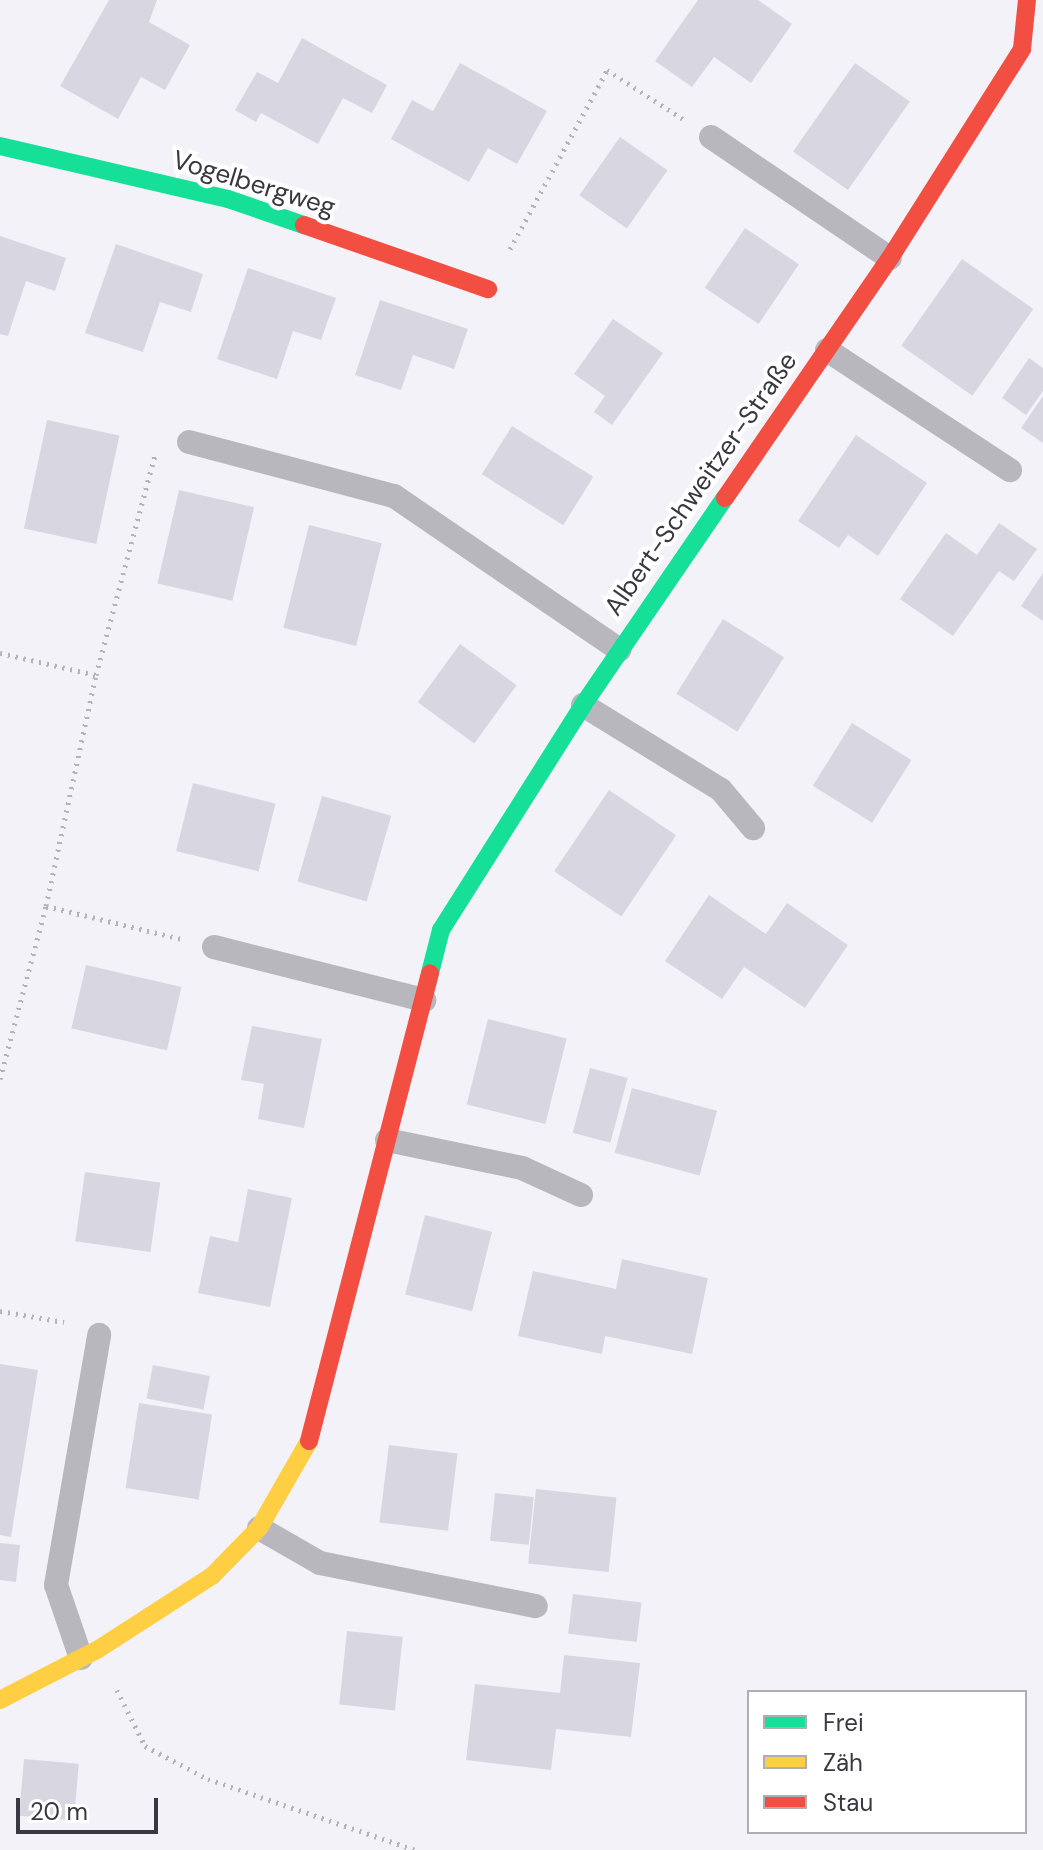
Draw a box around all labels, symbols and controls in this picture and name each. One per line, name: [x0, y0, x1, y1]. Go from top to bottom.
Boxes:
street label: Vogelbergweg: [169, 144, 339, 224]
street label: Albert-Schweitzer-Straße: [598, 346, 804, 622]
legend: [747, 1690, 1027, 1834]
text: Frei: [823, 1707, 864, 1738]
text: Zäh: [823, 1747, 863, 1778]
scale bar: [20, 1782, 162, 1832]
text: Stau: [823, 1787, 873, 1818]
text: 20 m: [30, 1796, 88, 1827]

